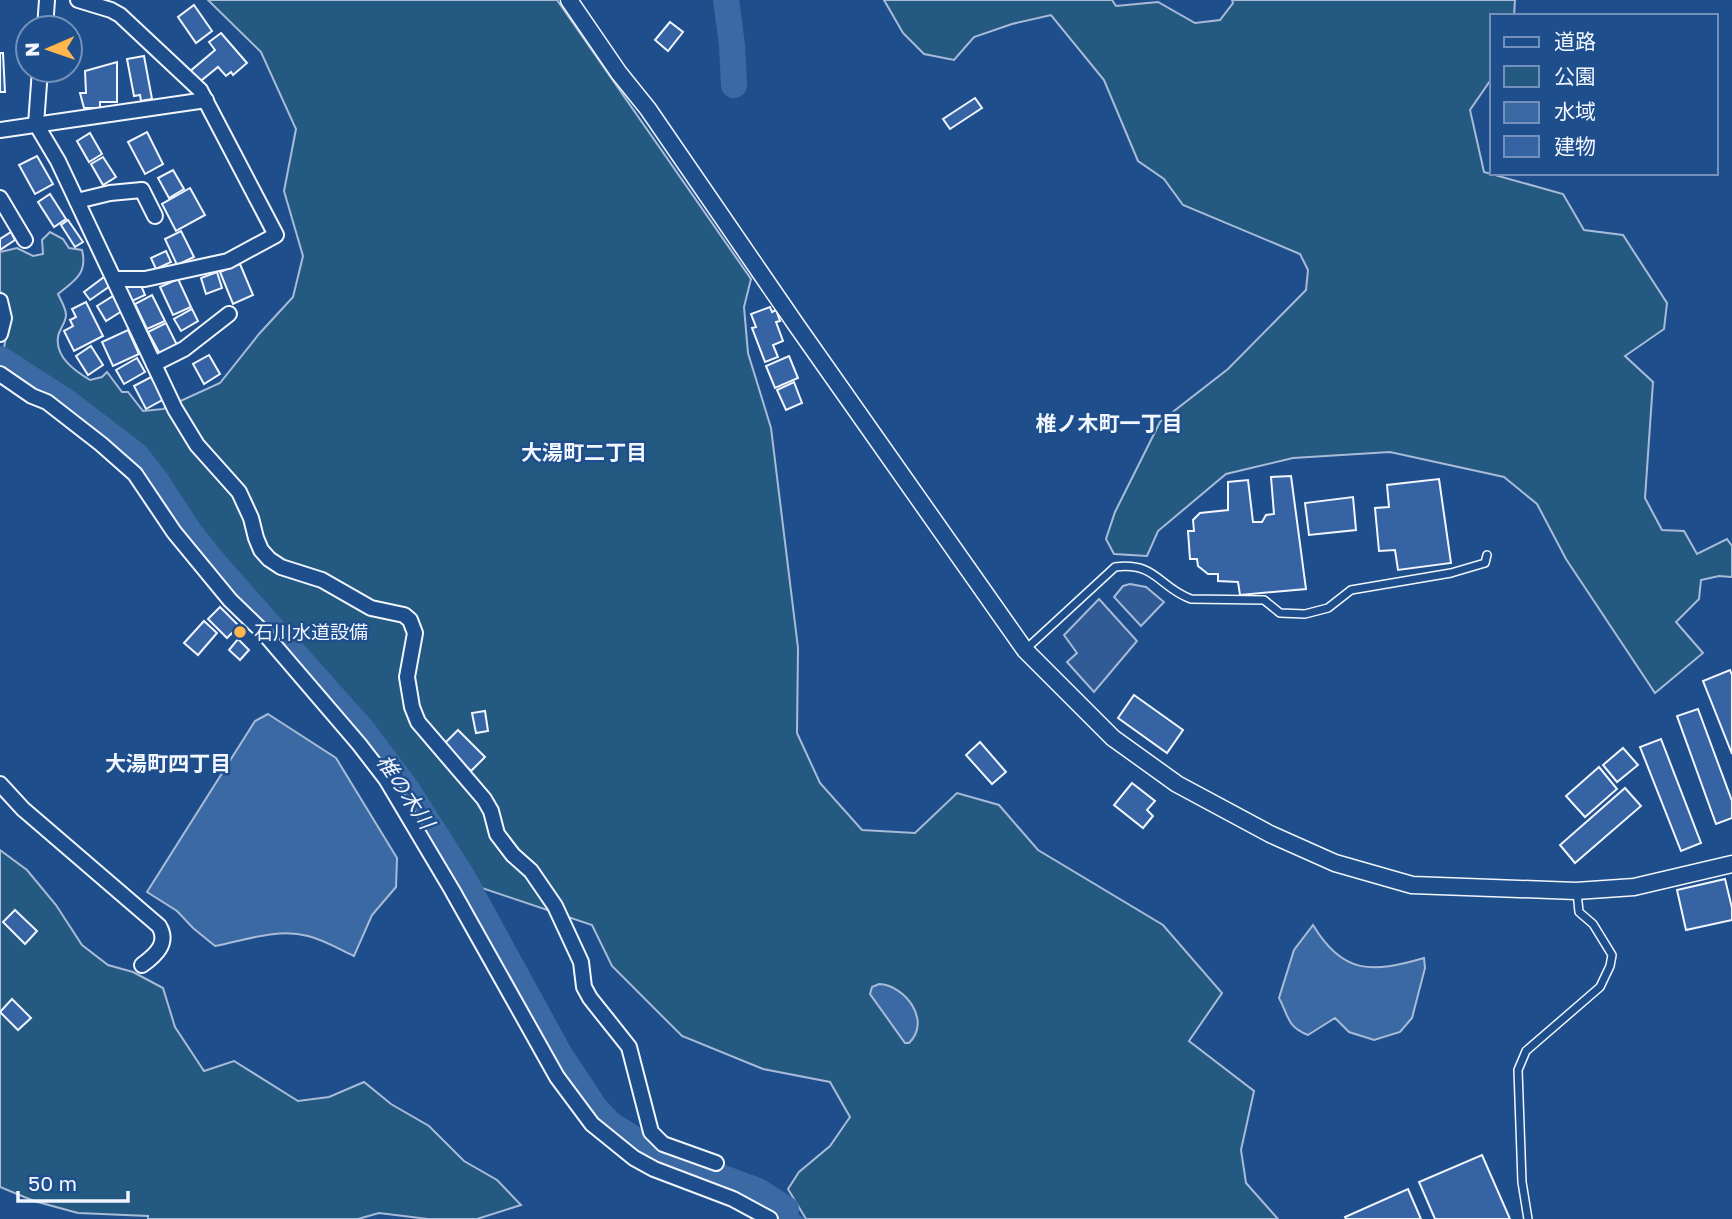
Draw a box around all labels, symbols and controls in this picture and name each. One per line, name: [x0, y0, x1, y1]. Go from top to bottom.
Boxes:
north arrow: [14, 14, 84, 84]
legend: [1490, 14, 1718, 175]
text: 道路: [1554, 28, 1596, 54]
text: N: [20, 42, 43, 57]
text: 公園: [1554, 63, 1596, 89]
text: 水域: [1554, 98, 1596, 124]
text: 建物: [1554, 133, 1596, 159]
district label: 椎ノ木町一丁目: [1036, 410, 1183, 436]
district label: 大湯町二丁目: [521, 439, 647, 465]
place label: 石川水道設備: [254, 620, 368, 643]
marker: 石川水道設備: [232, 624, 248, 640]
water label: 椎の木川: [372, 749, 441, 835]
district label: 大湯町四丁目: [105, 750, 231, 776]
scale bar: [18, 1160, 128, 1204]
text: 50 m: [28, 1170, 77, 1196]

